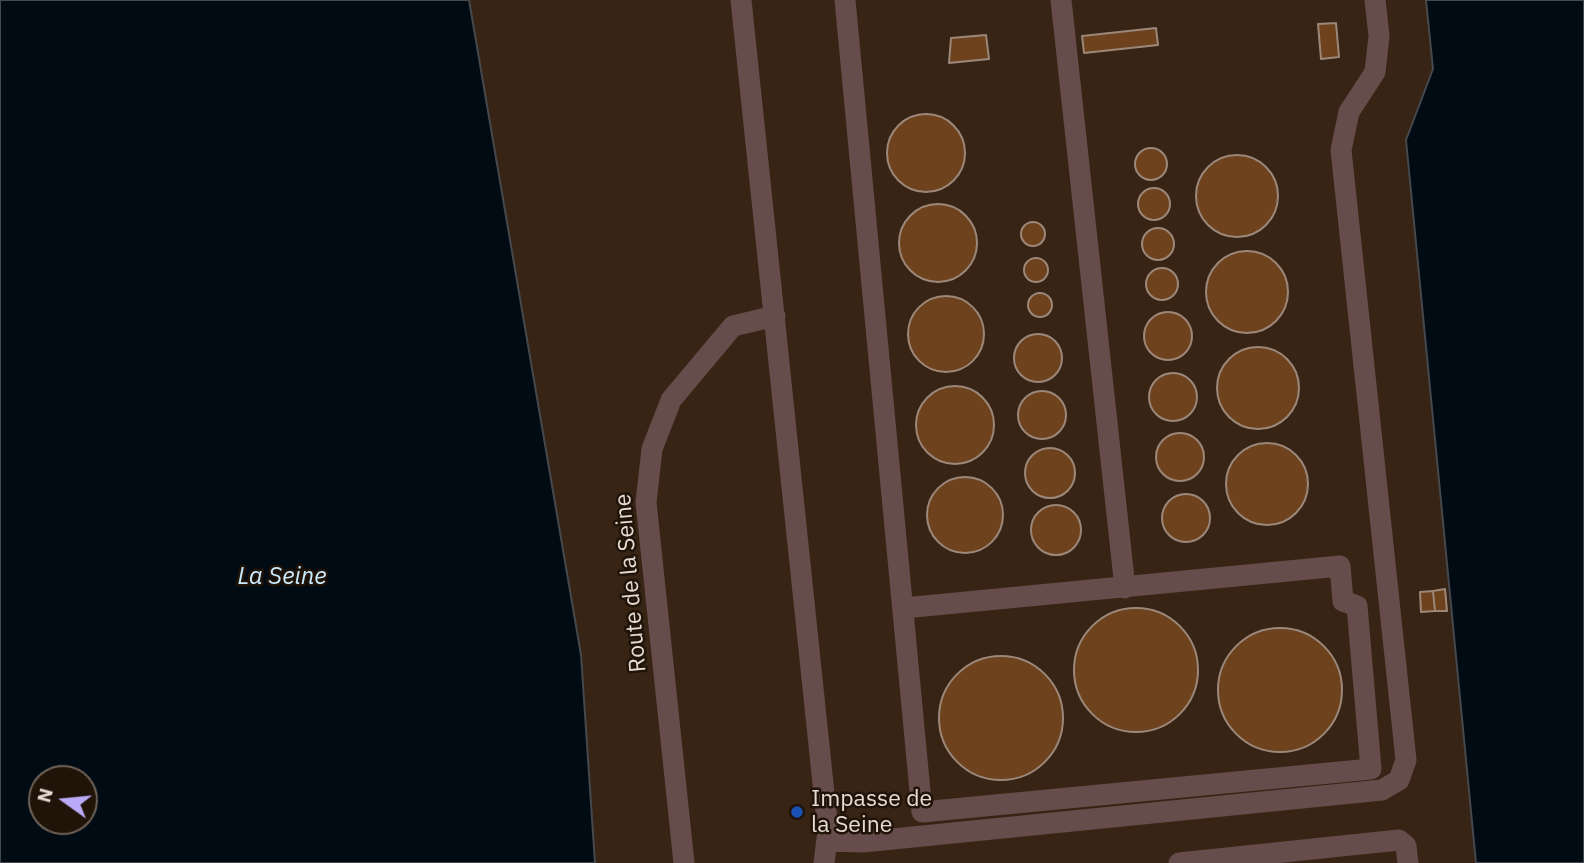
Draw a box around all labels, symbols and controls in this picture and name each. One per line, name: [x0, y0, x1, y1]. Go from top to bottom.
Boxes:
street label: Route de la Seine: [609, 493, 653, 673]
water label: La Seine: [237, 563, 327, 591]
north arrow: [28, 765, 98, 835]
text: N: [31, 785, 58, 805]
place label: Impasse de la Seine: [811, 785, 932, 839]
marker: Impasse de la Seine: [789, 804, 805, 820]

